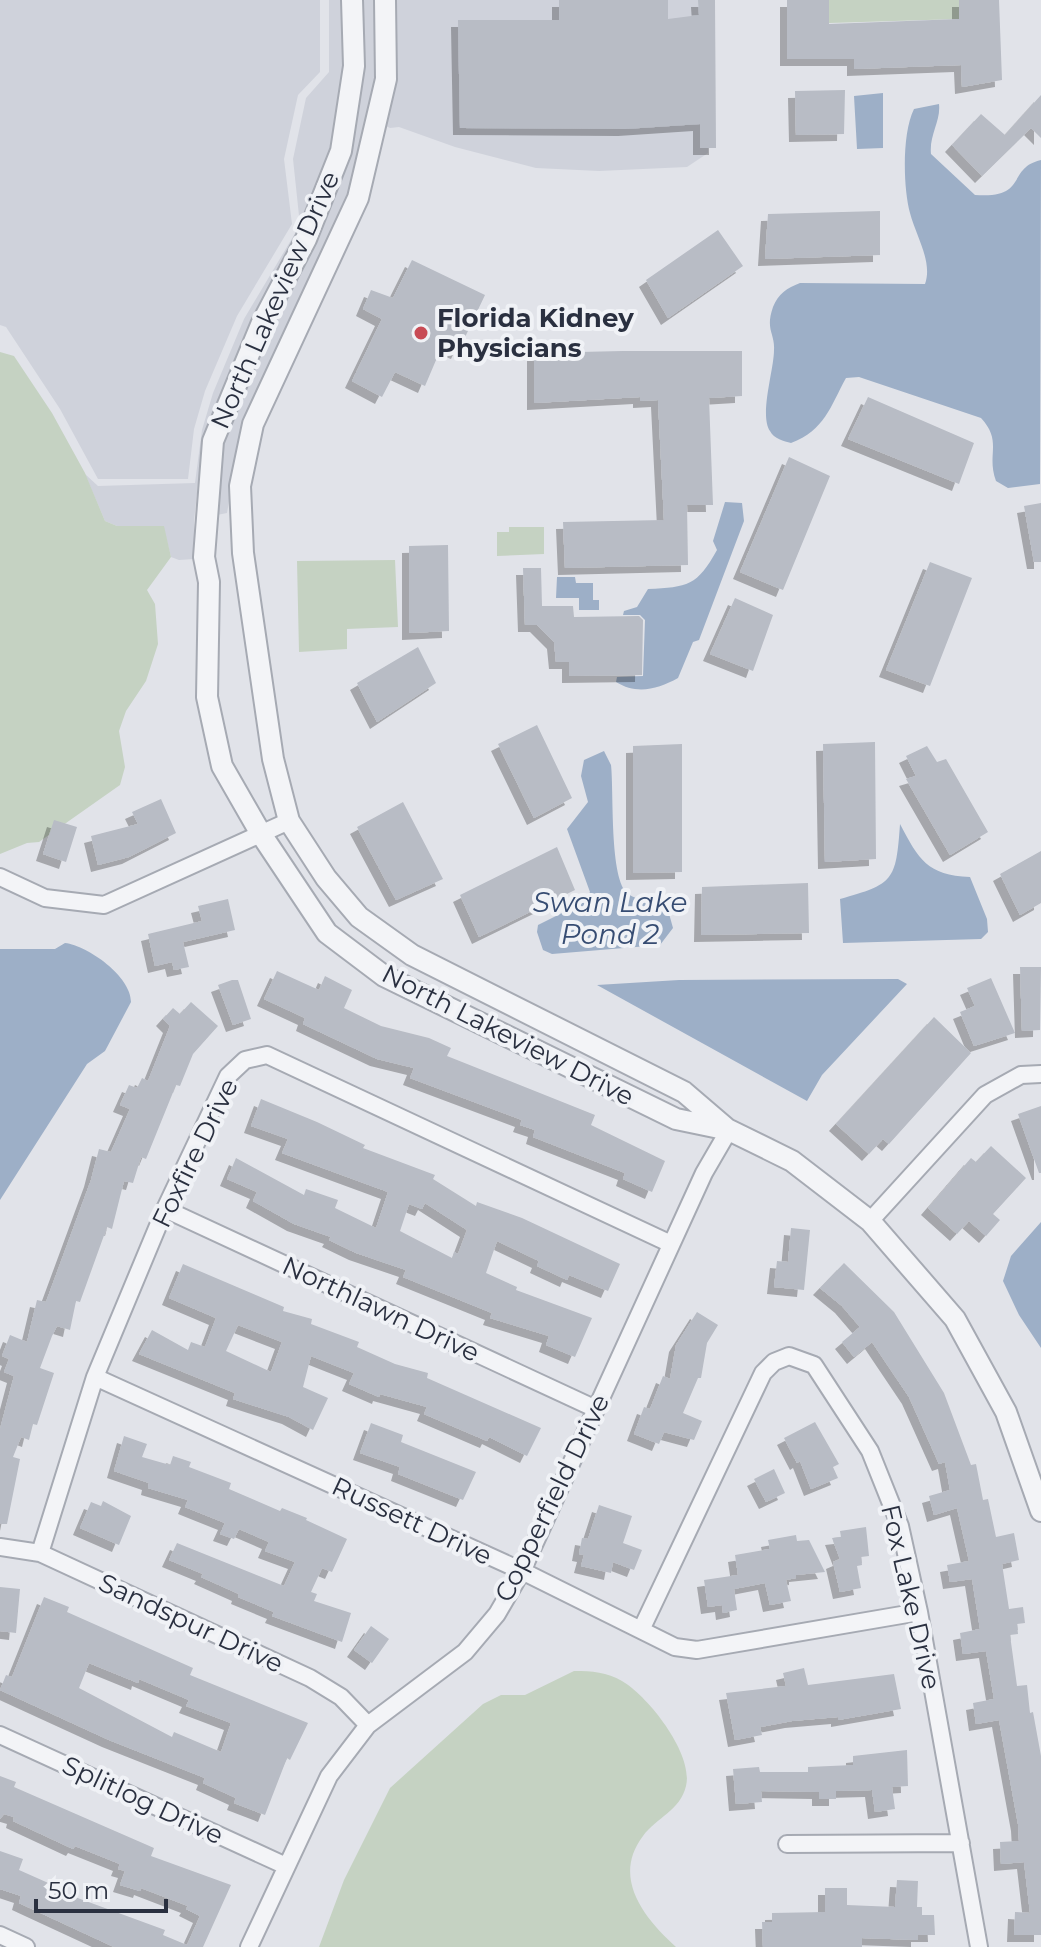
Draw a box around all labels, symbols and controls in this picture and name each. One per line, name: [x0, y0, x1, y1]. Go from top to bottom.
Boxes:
street label: North Lakeview Drive: [204, 166, 346, 434]
place label: Florida Kidney Physicians: [437, 302, 634, 364]
marker: Florida Kidney Physicians: [412, 324, 430, 342]
water label: Swan Lake Pond 2: [533, 885, 687, 951]
street label: North Lakeview Drive: [377, 958, 639, 1112]
street label: Foxfire Drive: [145, 1073, 245, 1233]
street label: Northlawn Drive: [277, 1249, 485, 1369]
street label: Copperfield Drive: [488, 1389, 616, 1607]
street label: Russett Drive: [327, 1470, 497, 1572]
street label: Fox Lake Drive: [874, 1501, 948, 1693]
street label: Sandspur Drive: [94, 1566, 288, 1680]
street label: Splitlog Drive: [57, 1749, 229, 1851]
scale bar: [36, 1863, 166, 1913]
text: 50 m: [48, 1876, 109, 1905]

